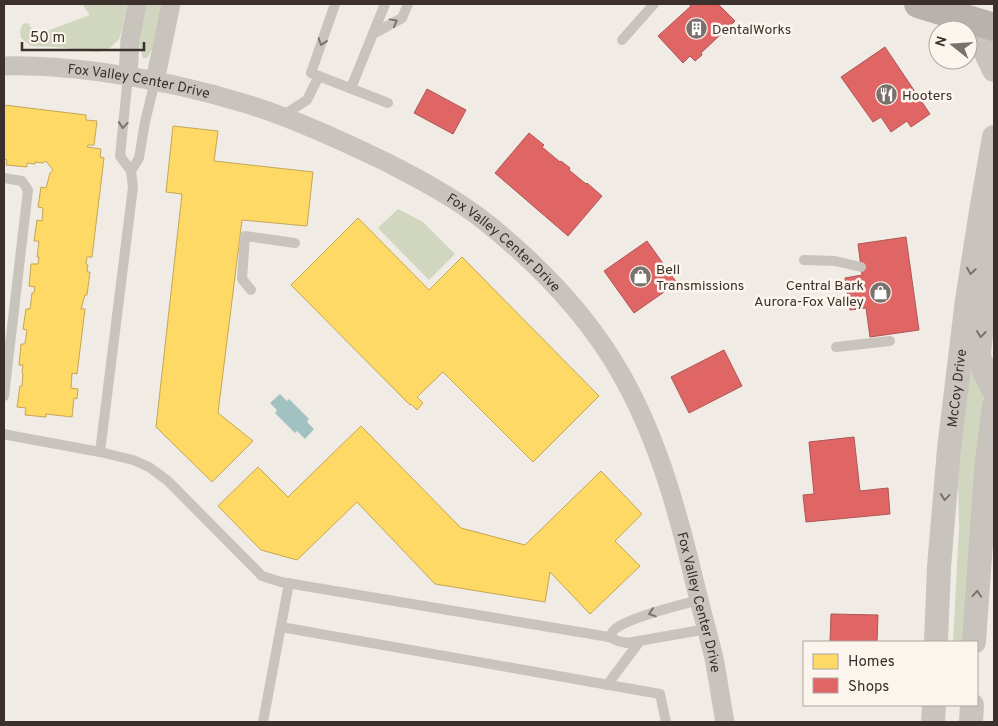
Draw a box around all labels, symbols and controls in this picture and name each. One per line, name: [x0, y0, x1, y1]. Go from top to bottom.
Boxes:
building icon: DentalWorks: [684, 17, 708, 41]
one-way arrow: [389, 18, 398, 28]
scale bar: [22, 20, 145, 52]
north arrow: [928, 20, 978, 70]
place label: DentalWorks: [712, 22, 791, 39]
text: 50 m: [30, 29, 65, 48]
text: N: [932, 34, 952, 49]
one-way arrow: [318, 38, 328, 46]
street label: Fox Valley Center Drive: [67, 61, 212, 103]
restaurant icon: Hooters: [874, 83, 898, 107]
place label: Hooters: [902, 88, 952, 105]
one-way arrow: [118, 121, 129, 129]
street label: Fox Valley Center Drive: [443, 190, 563, 296]
place label: Bell Transmissions: [656, 262, 744, 295]
shop icon: Bell Transmissions: [628, 265, 652, 289]
one-way arrow: [967, 267, 977, 275]
place label: Central Bark Aurora-Fox Valley: [754, 278, 864, 311]
shop icon: Central Bark Aurora-Fox Valley: [868, 281, 892, 305]
one-way arrow: [976, 330, 987, 338]
street label: McCoy Drive: [945, 348, 971, 428]
one-way arrow: [939, 494, 950, 502]
street label: Fox Valley Center Drive: [672, 530, 723, 674]
one-way arrow: [971, 589, 982, 597]
one-way arrow: [649, 608, 657, 618]
legend: [803, 641, 978, 706]
text: Homes: [848, 653, 895, 672]
text: Shops: [848, 678, 889, 697]

